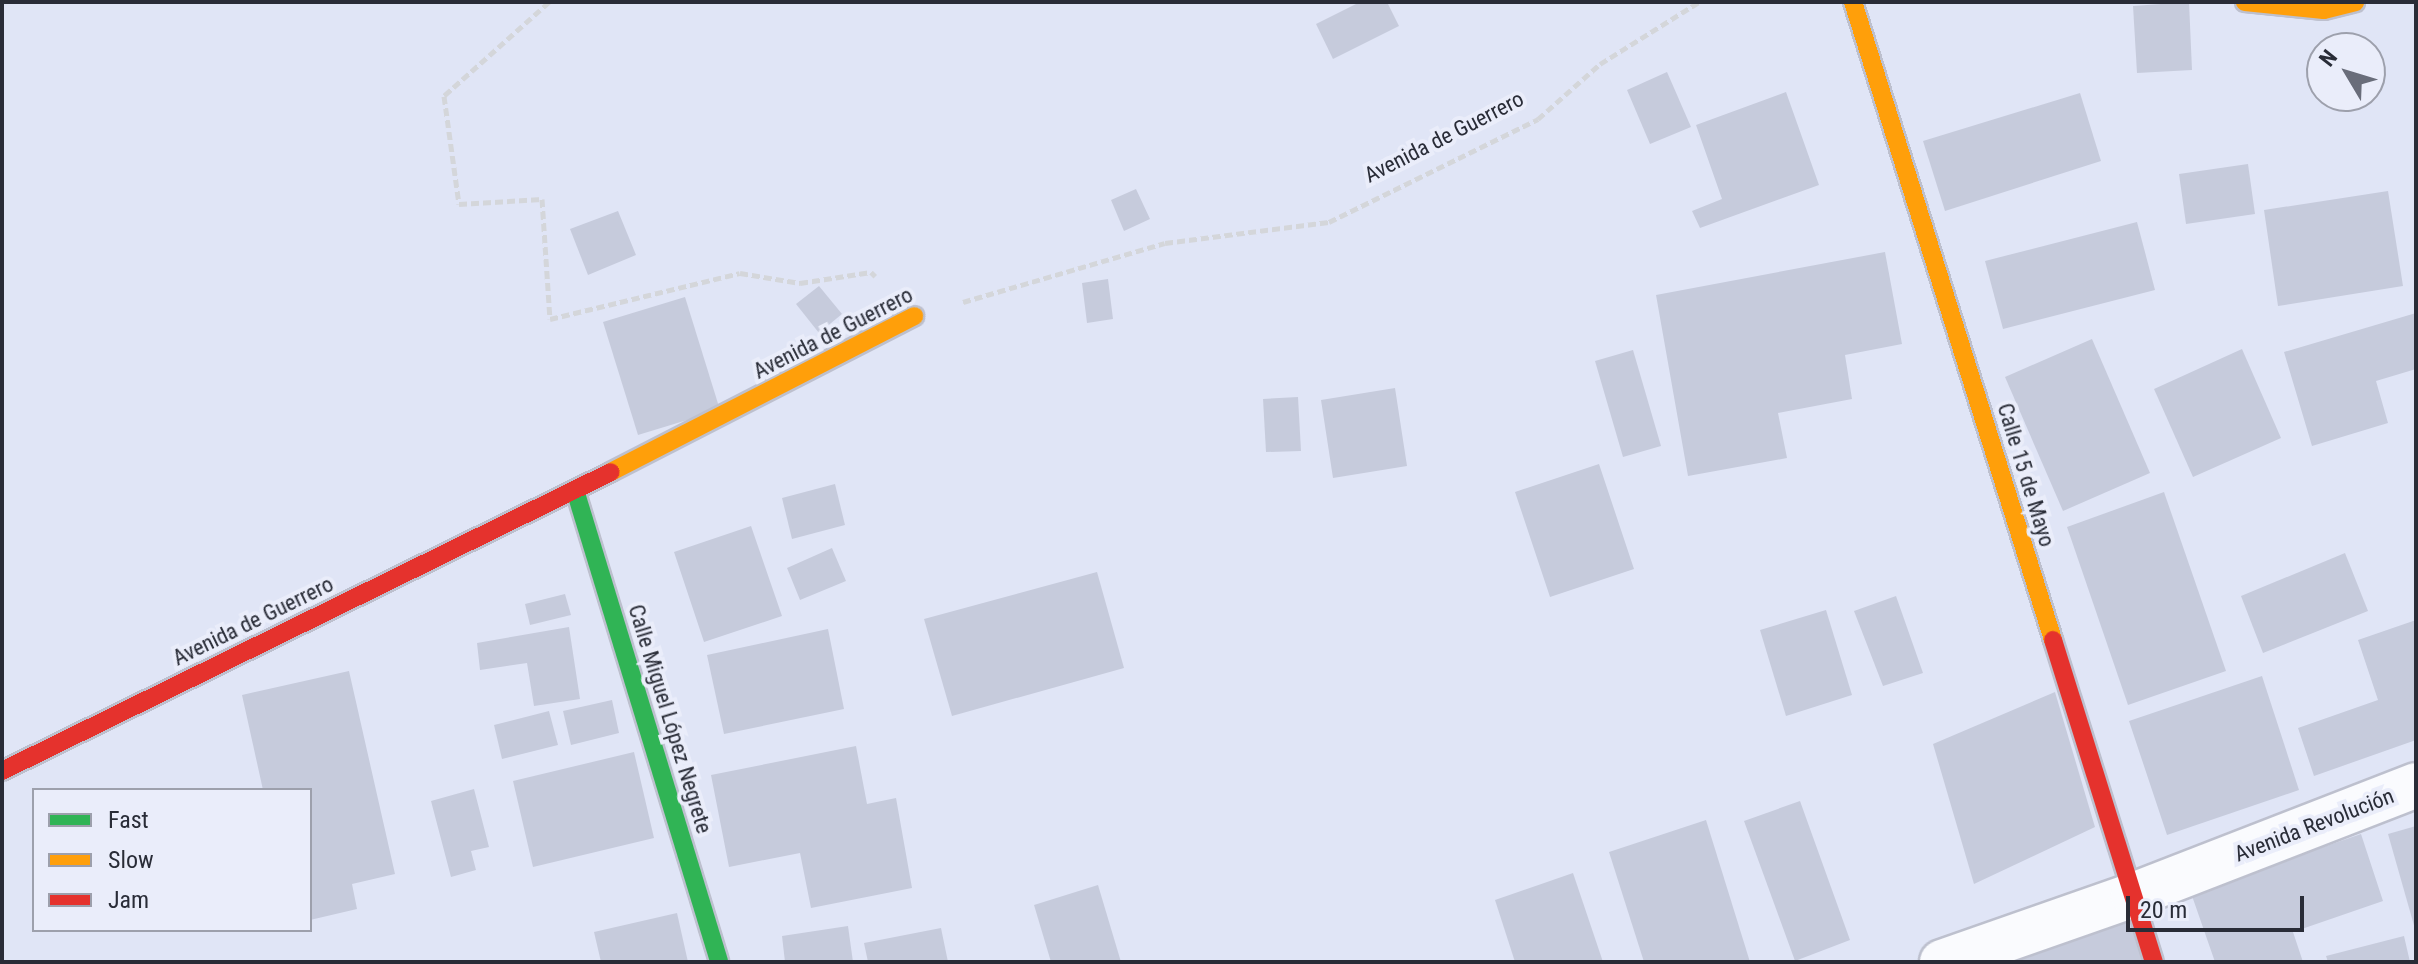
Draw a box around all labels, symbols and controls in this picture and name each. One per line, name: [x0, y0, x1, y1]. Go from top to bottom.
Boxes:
north arrow: [2306, 32, 2386, 112]
text: N: [2314, 45, 2342, 71]
street label: Avenida de Guerrero: [1360, 85, 1528, 189]
street label: Avenida de Guerrero: [749, 281, 917, 385]
street label: Calle 15 de Mayo: [1992, 400, 2060, 550]
street label: Avenida de Guerrero: [168, 571, 338, 671]
street label: Calle Miguel López Negrete: [623, 601, 717, 837]
street label: Avenida Revolución: [2231, 782, 2397, 868]
legend: [32, 788, 312, 932]
text: Fast: [108, 806, 149, 834]
text: Slow: [108, 846, 154, 874]
scale bar: [2130, 880, 2308, 930]
text: Jam: [108, 886, 149, 914]
text: 20 m: [2140, 896, 2187, 924]

